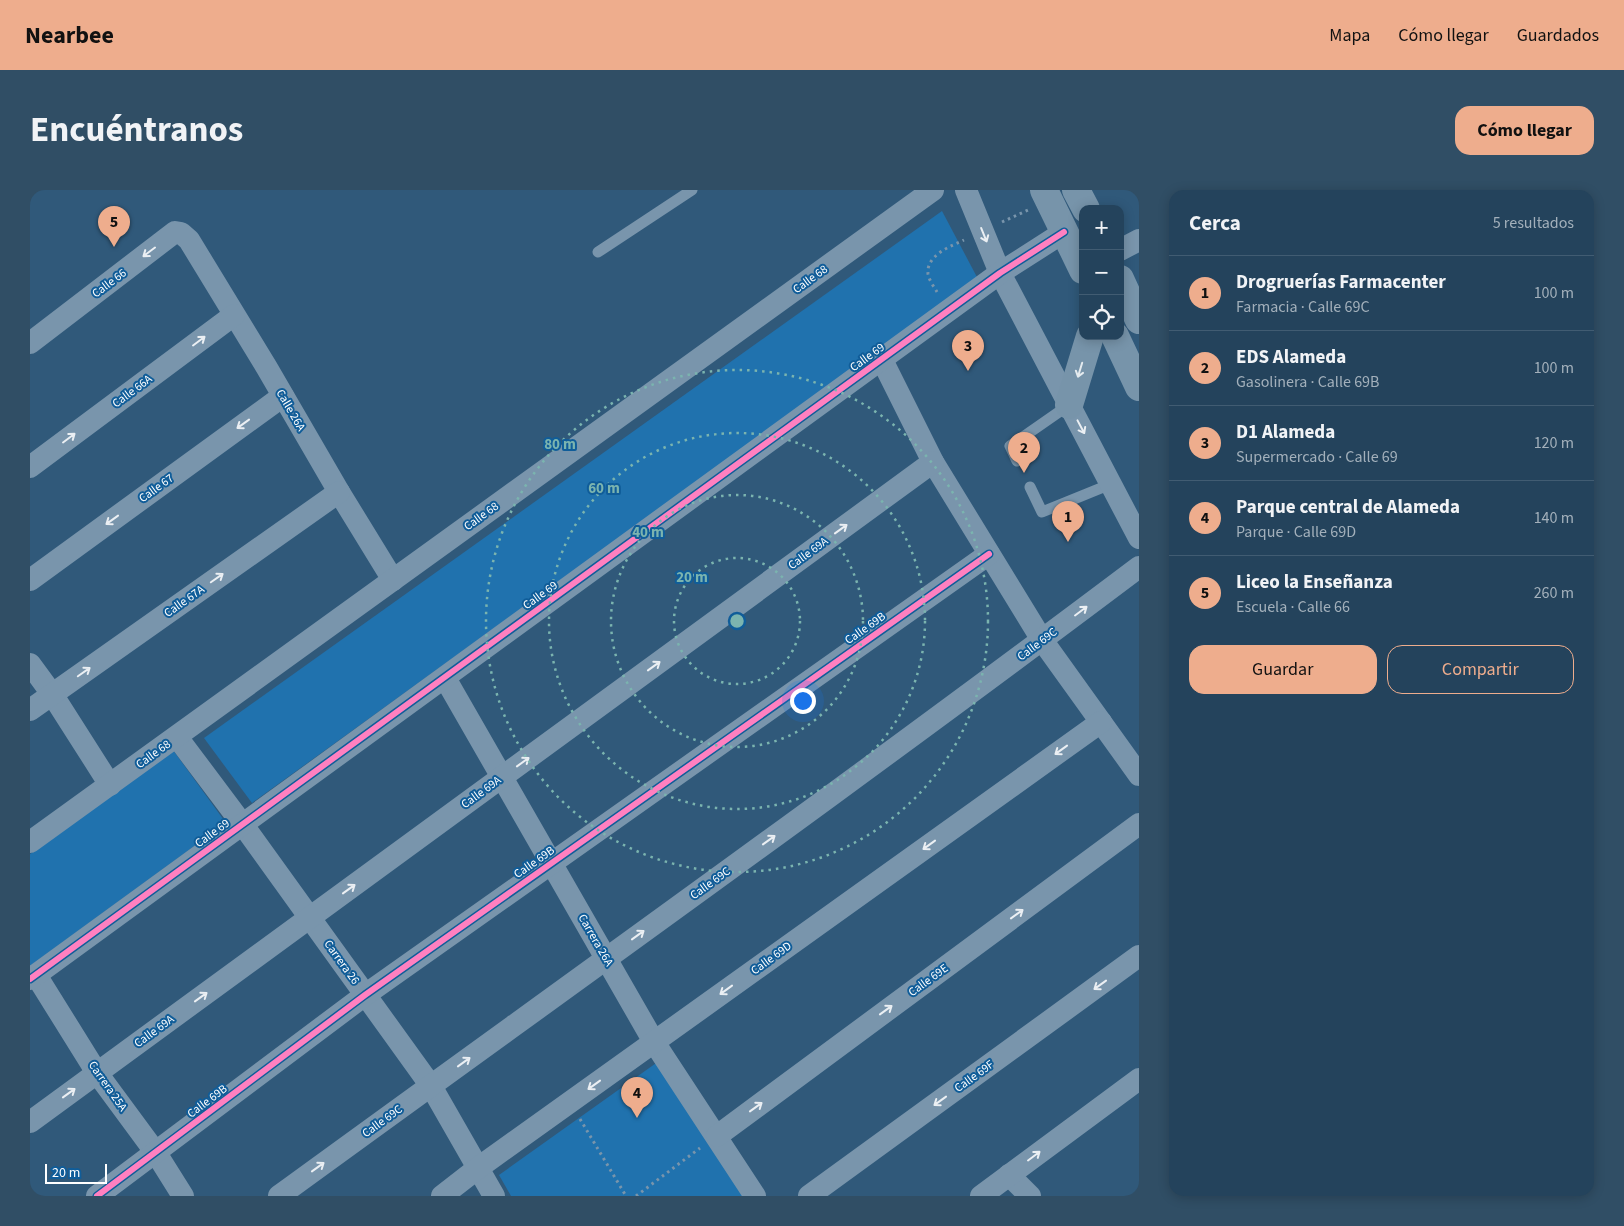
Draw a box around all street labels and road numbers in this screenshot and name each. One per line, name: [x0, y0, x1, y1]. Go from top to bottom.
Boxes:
street label: Calle 68: [789, 261, 831, 298]
street label: Calle 66: [88, 265, 130, 302]
street label: Calle 69: [846, 339, 888, 376]
street label: Calle 66A: [109, 371, 156, 412]
street label: Calle 26A: [272, 386, 310, 435]
street label: Calle 67: [135, 470, 177, 507]
street label: Calle 68: [460, 498, 502, 535]
street label: Calle 69A: [785, 533, 832, 574]
street label: Calle 69: [519, 577, 561, 614]
street label: Calle 67A: [161, 581, 208, 622]
street label: Calle 69B: [841, 608, 889, 649]
street label: Calle 69C: [1014, 624, 1061, 665]
street label: Calle 68: [132, 736, 174, 773]
street label: Calle 69A: [458, 772, 505, 813]
street label: Calle 69: [191, 815, 233, 852]
street label: Calle 69B: [510, 842, 558, 883]
street label: Calle 69C: [687, 863, 734, 904]
street label: Carrera 26A: [574, 911, 618, 970]
street label: Carrera 26: [320, 937, 364, 988]
street label: Calle 69D: [747, 938, 795, 979]
street label: Calle 69E: [905, 960, 952, 1001]
street label: Calle 69A: [131, 1011, 178, 1052]
street label: Calle 69F: [951, 1056, 998, 1097]
street label: Carrera 25A: [84, 1058, 131, 1115]
street label: Calle 69B: [184, 1081, 231, 1122]
street label: Calle 69C: [359, 1101, 406, 1142]

